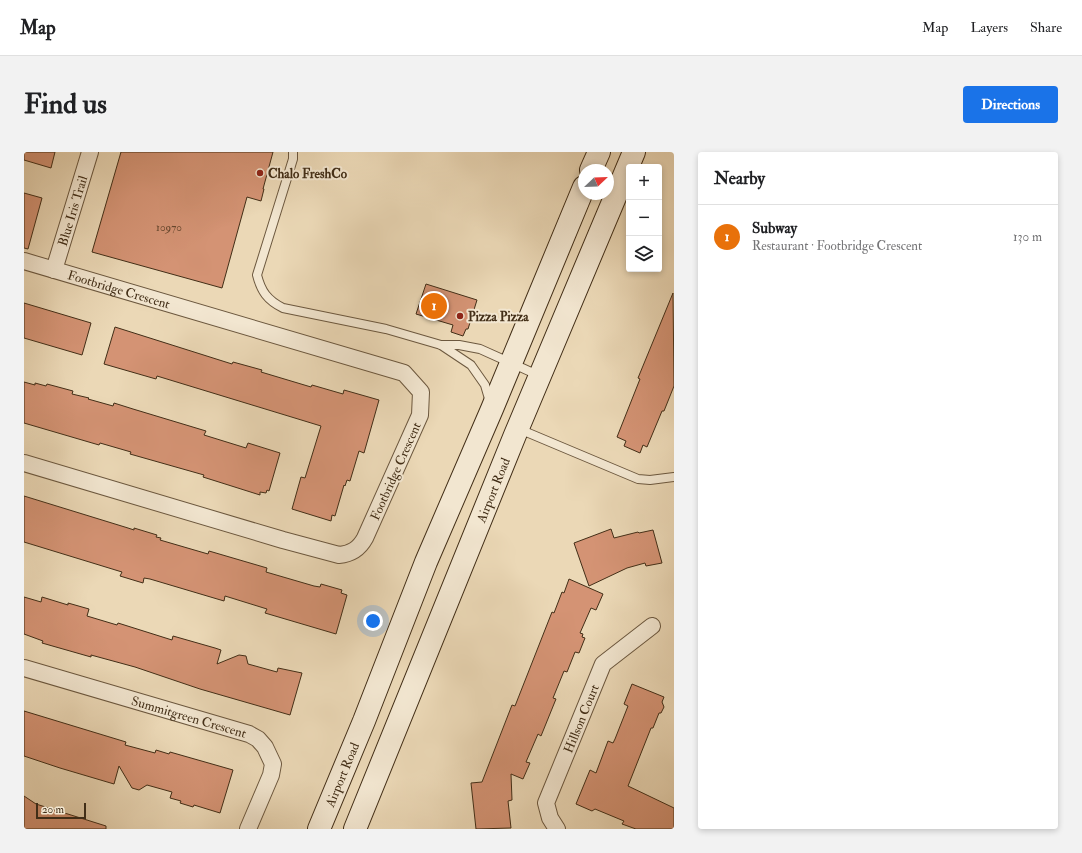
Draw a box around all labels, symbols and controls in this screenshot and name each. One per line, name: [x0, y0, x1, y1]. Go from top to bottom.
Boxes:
text: Map: [20, 16, 56, 40]
text: Map: [922, 19, 948, 36]
text: Layers: [970, 19, 1008, 36]
text: Share: [1030, 19, 1062, 36]
button: Directions: [963, 86, 1058, 123]
text: Find us: [24, 87, 107, 122]
north arrow: [578, 164, 614, 200]
map controls: [626, 164, 662, 272]
button: +: [626, 164, 662, 200]
place label: Chalo FreshCo: [268, 166, 348, 182]
marker: Chalo FreshCo: [255, 168, 265, 178]
text: Nearby: [714, 168, 765, 189]
street label: Blue Iris Trail: [55, 173, 92, 248]
button: −: [626, 200, 662, 236]
text: Subway: [752, 219, 797, 238]
house number: 10970: [156, 221, 182, 234]
text: 1: [725, 229, 729, 245]
text: 130 m: [1013, 229, 1042, 245]
button: layers: [626, 236, 662, 272]
text: Restaurant · Footbridge Crescent: [752, 238, 922, 254]
street label: Footbridge Crescent: [66, 267, 172, 313]
pin: 1: [421, 291, 447, 321]
place label: Pizza Pizza: [468, 309, 529, 325]
marker: Pizza Pizza: [455, 311, 465, 321]
street label: Footbridge Crescent: [367, 420, 425, 523]
street label: Airport Road: [473, 455, 514, 526]
your location: [363, 611, 383, 631]
street label: Hillson Court: [560, 682, 603, 755]
street label: Summitgreen Crescent: [129, 693, 248, 742]
street label: Airport Road: [322, 740, 363, 811]
scale bar: [36, 801, 86, 820]
text: 20 m: [42, 803, 64, 816]

